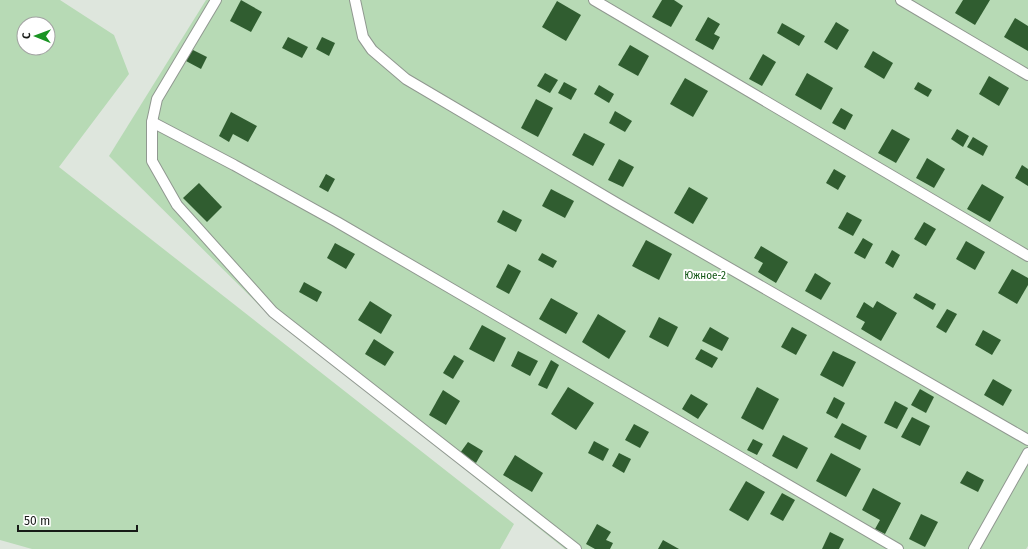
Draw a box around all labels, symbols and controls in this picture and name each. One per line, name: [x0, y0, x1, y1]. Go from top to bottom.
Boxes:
north arrow: [16, 16, 56, 56]
text: С: [20, 32, 33, 39]
park label: Южное-2: [684, 270, 726, 282]
scale bar: [18, 507, 137, 533]
text: 50 m: [24, 514, 50, 528]

